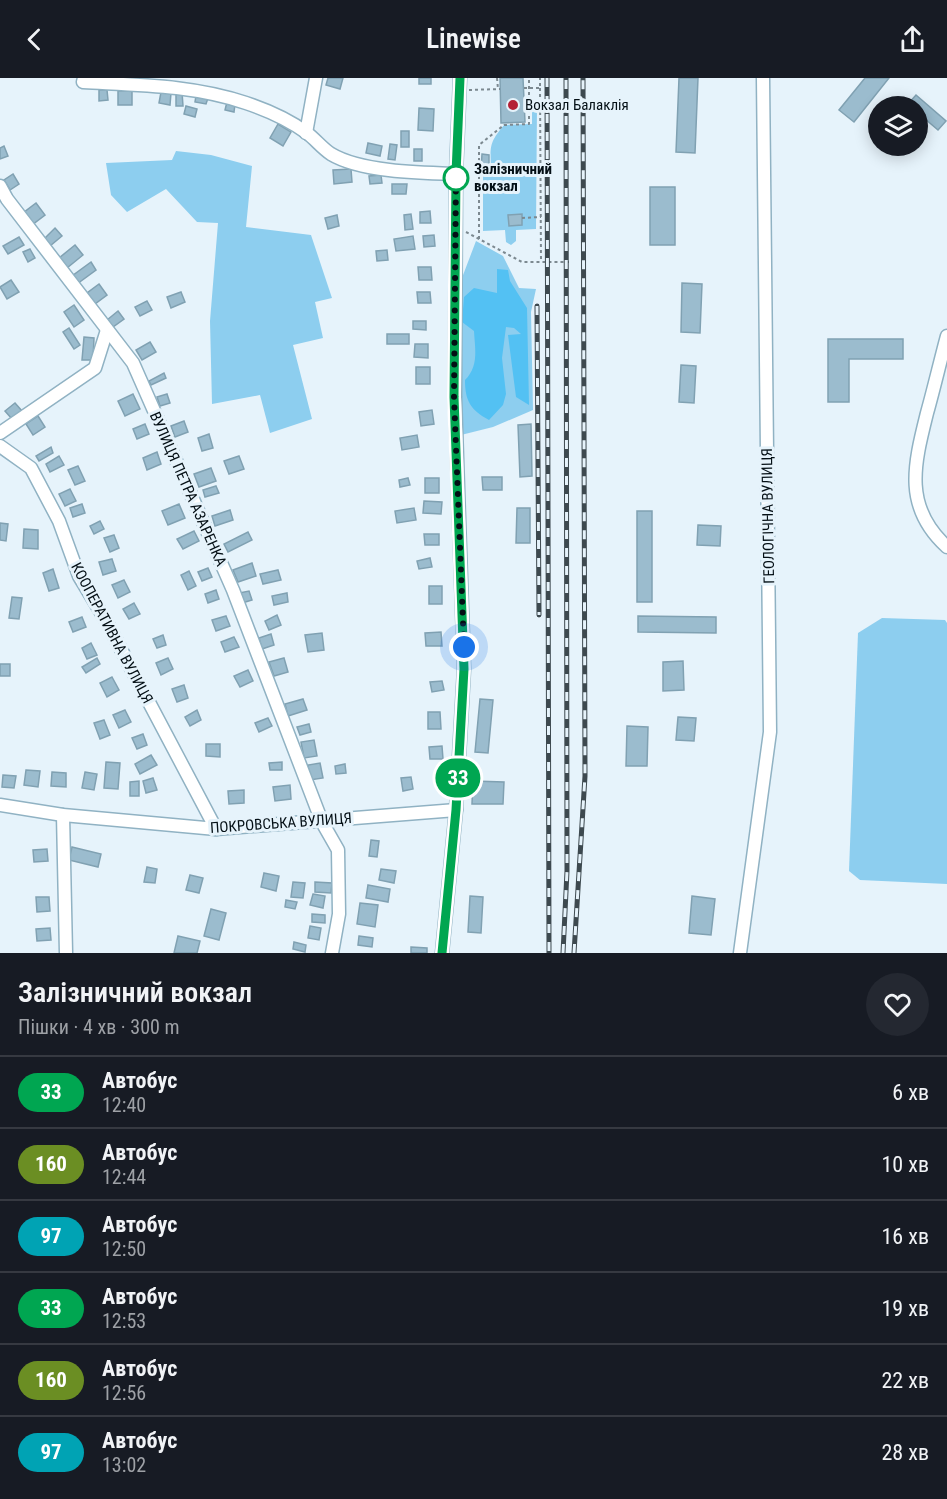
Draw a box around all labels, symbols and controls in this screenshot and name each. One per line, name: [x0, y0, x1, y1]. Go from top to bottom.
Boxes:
icon: back: [18, 23, 51, 56]
text: Linewise: [426, 23, 521, 55]
icon: share: [896, 23, 929, 56]
place label: Вокзал Балаклія: [525, 96, 629, 114]
map controls: [868, 96, 928, 156]
button: layers: [868, 96, 928, 156]
marker: Вокзал Балаклія: [506, 98, 520, 112]
place label: Залізничний вокзал: [474, 160, 552, 195]
marker: Залізничний вокзал: [443, 165, 469, 191]
street label: ВУЛИЦЯ ПЕТРА АЗАРЕНКА: [146, 409, 230, 569]
street label: ГЕОЛОГІЧНА ВУЛИЦЯ: [758, 448, 778, 584]
street label: КООПЕРАТИВНА ВУЛИЦЯ: [67, 559, 157, 707]
your location: [449, 632, 479, 662]
line badge: 33: [431, 758, 485, 798]
text: 33: [447, 766, 469, 790]
street label: ПОКРОВСЬКА ВУЛИЦЯ: [210, 809, 352, 837]
button: heart: [866, 973, 929, 1036]
text: Залізничний вокзал: [18, 976, 252, 1009]
text: Пішки · 4 хв · 300 m: [18, 1015, 180, 1039]
text: Автобус: [102, 1068, 177, 1093]
text: 33: [40, 1080, 62, 1104]
text: 6 хв: [892, 1080, 929, 1105]
text: 12:40: [102, 1093, 146, 1117]
text: Автобус: [102, 1140, 177, 1165]
text: 160: [35, 1152, 67, 1176]
text: 10 хв: [881, 1152, 929, 1177]
text: 12:44: [102, 1165, 146, 1189]
text: Автобус: [102, 1212, 177, 1237]
text: 97: [40, 1224, 62, 1248]
text: 16 хв: [881, 1224, 929, 1249]
text: 12:50: [102, 1237, 146, 1261]
text: Автобус: [102, 1284, 177, 1309]
text: 33: [40, 1296, 62, 1320]
text: 19 хв: [881, 1296, 929, 1321]
text: 12:53: [102, 1309, 146, 1333]
text: Автобус: [102, 1356, 177, 1381]
text: 160: [35, 1368, 67, 1392]
text: 22 хв: [881, 1368, 929, 1393]
text: 12:56: [102, 1381, 146, 1405]
text: Автобус: [102, 1428, 177, 1453]
text: 97: [40, 1440, 62, 1464]
text: 28 хв: [881, 1440, 929, 1465]
text: 13:02: [102, 1453, 146, 1477]

